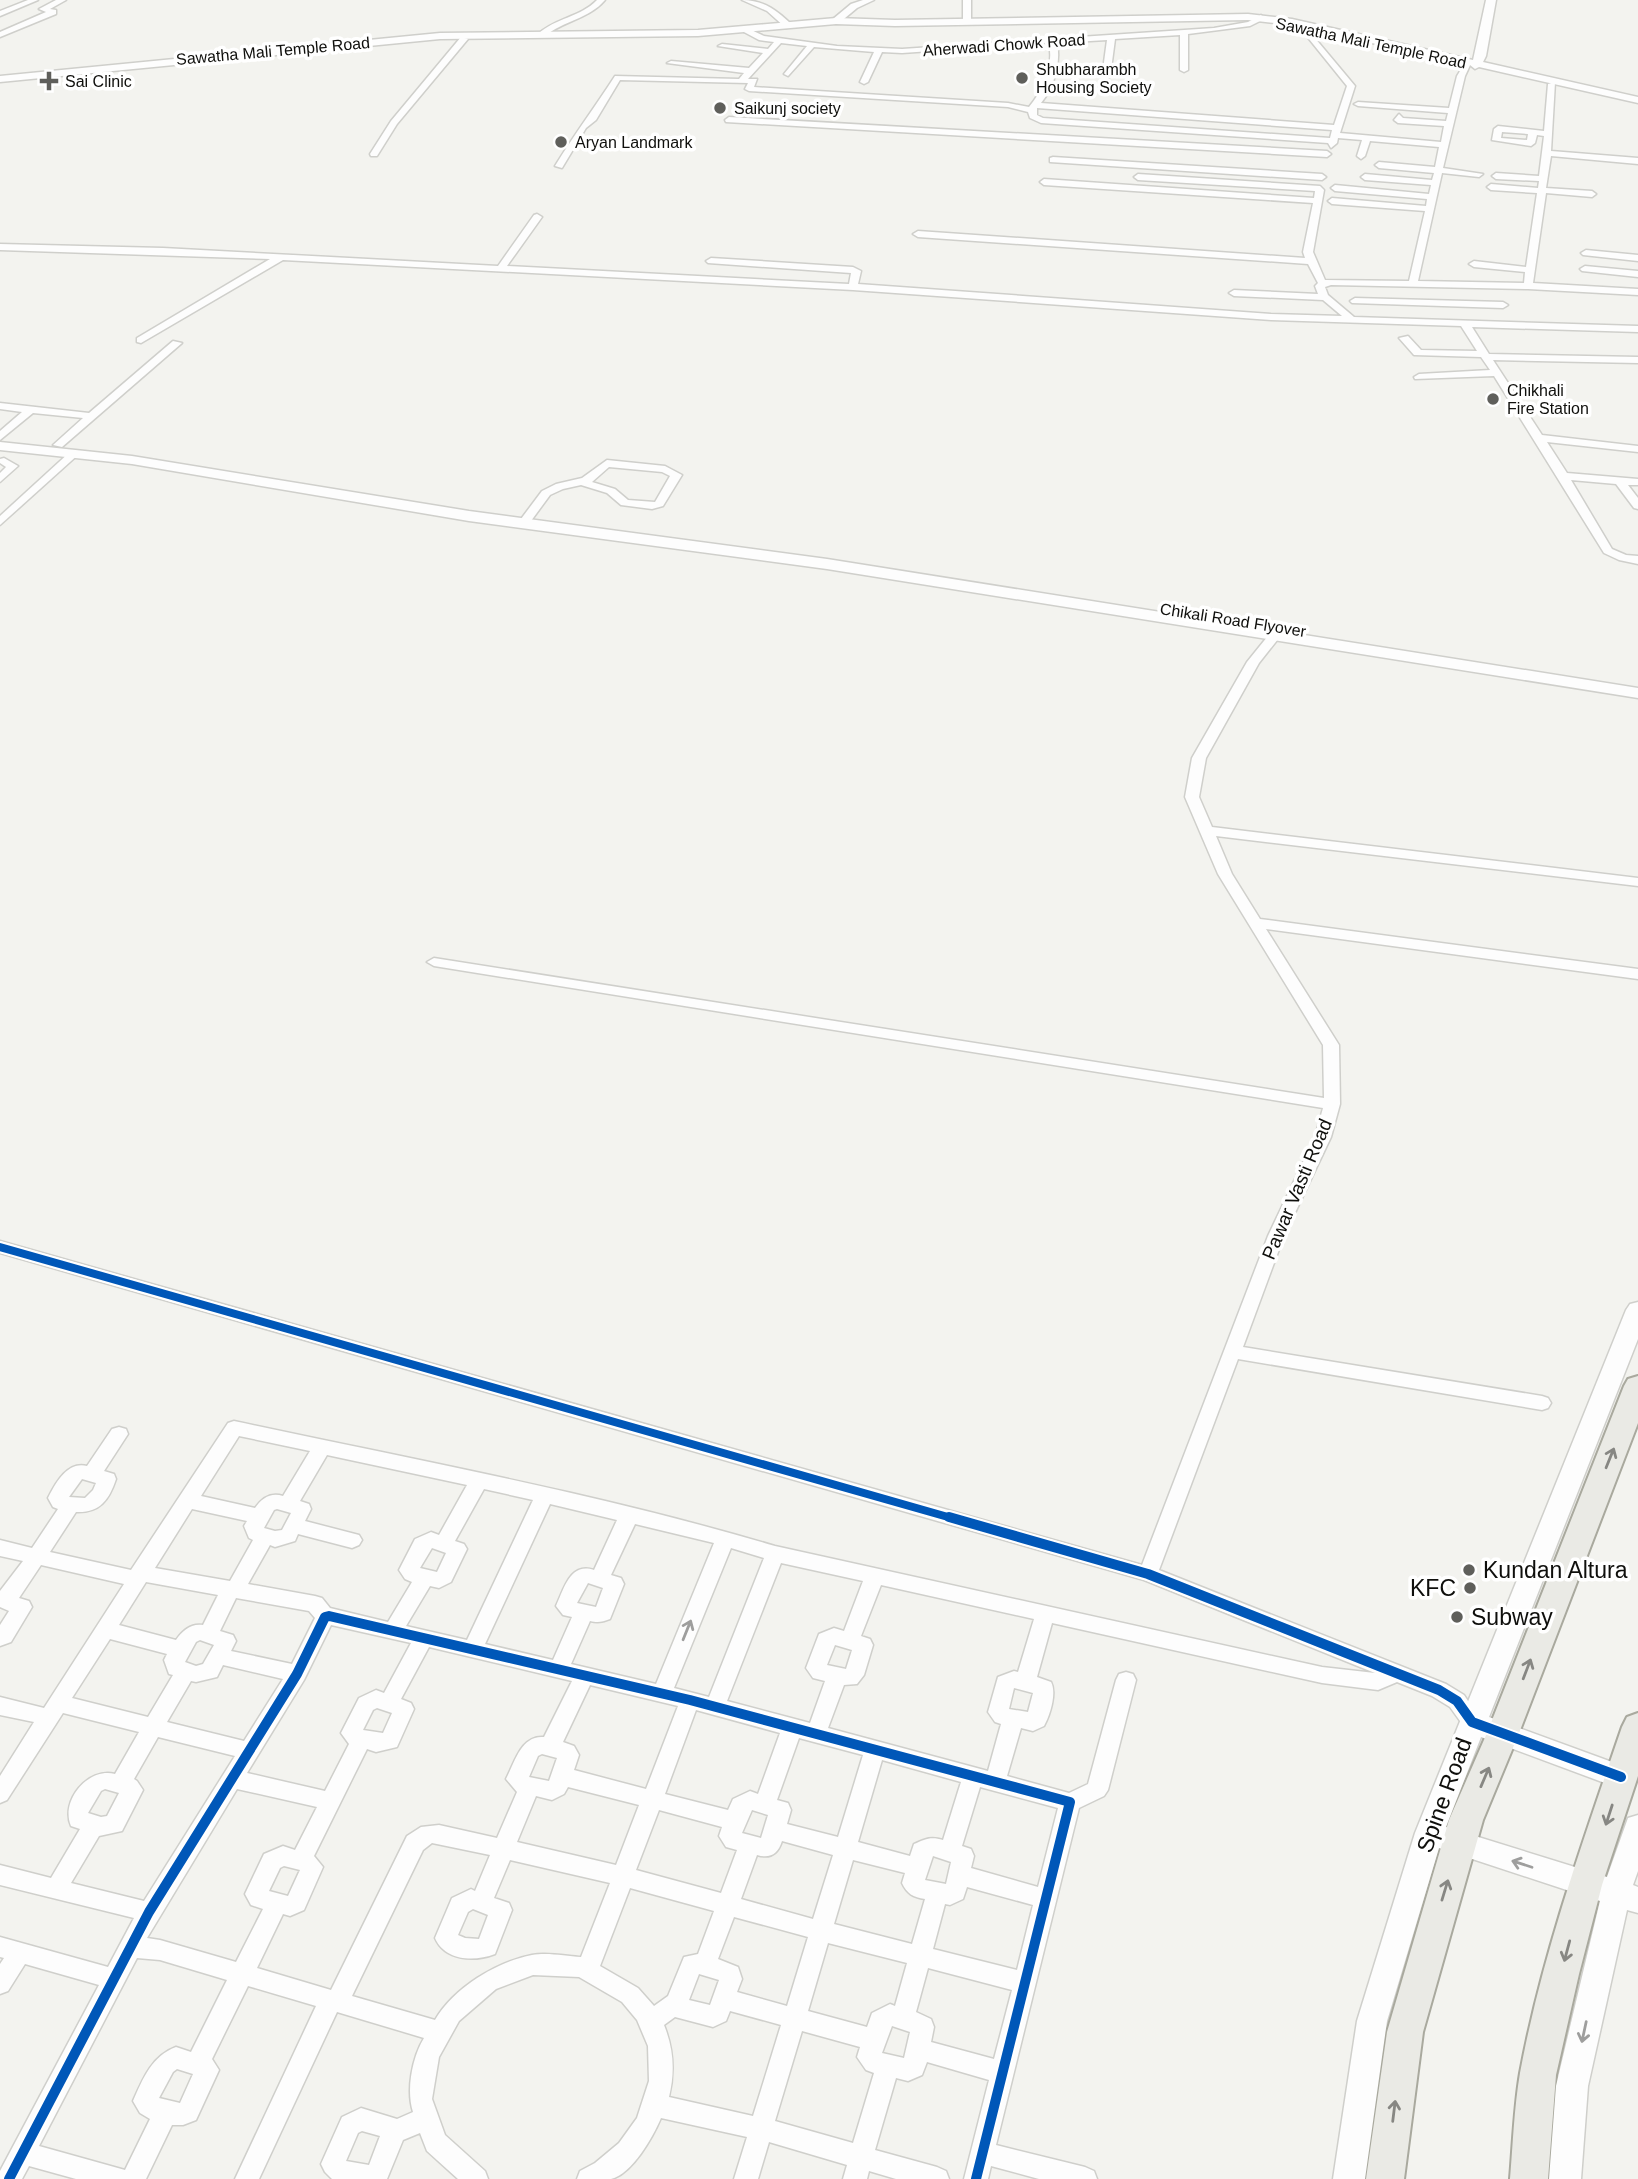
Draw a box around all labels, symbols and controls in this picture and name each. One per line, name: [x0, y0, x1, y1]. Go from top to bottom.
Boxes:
street label: Sawatha Mali Temple Road: [1274, 14, 1468, 72]
street label: Aherwadi Chowk Road: [922, 31, 1086, 59]
street label: Sawatha Mali Temple Road: [175, 34, 371, 68]
place label: Shubharambh Housing Society: [1036, 61, 1152, 96]
marker: Shubharambh Housing Society: [1014, 70, 1030, 86]
marker: Sai Clinic: [39, 71, 59, 91]
place label: Sai Clinic: [65, 73, 132, 90]
marker: Saikunj society: [712, 100, 728, 116]
place label: Saikunj society: [734, 100, 841, 117]
marker: Aryan Landmark: [553, 134, 569, 150]
place label: Aryan Landmark: [575, 134, 693, 151]
place label: Chikhali Fire Station: [1507, 382, 1589, 417]
marker: Chikhali Fire Station: [1485, 391, 1501, 407]
street label: Chikali Road Flyover: [1159, 600, 1308, 640]
street label: Pawar Vasti Road: [1258, 1116, 1336, 1262]
one-way arrow: [1605, 1447, 1618, 1469]
place label: Kundan Altura: [1483, 1557, 1628, 1583]
marker: Kundan Altura: [1461, 1562, 1477, 1578]
place label: KFC: [1410, 1575, 1456, 1601]
marker: KFC: [1462, 1580, 1478, 1596]
place label: Subway: [1471, 1604, 1553, 1630]
marker: Subway: [1449, 1609, 1465, 1625]
one-way arrow: [682, 1620, 695, 1641]
one-way arrow: [1522, 1659, 1535, 1681]
street label: Spine Road: [1411, 1734, 1477, 1856]
one-way arrow: [1479, 1766, 1492, 1788]
one-way arrow: [1601, 1803, 1614, 1825]
one-way arrow: [1512, 1857, 1534, 1869]
one-way arrow: [1439, 1879, 1452, 1901]
one-way arrow: [1560, 1939, 1573, 1962]
one-way arrow: [1576, 2020, 1590, 2043]
one-way arrow: [1388, 2100, 1401, 2123]

